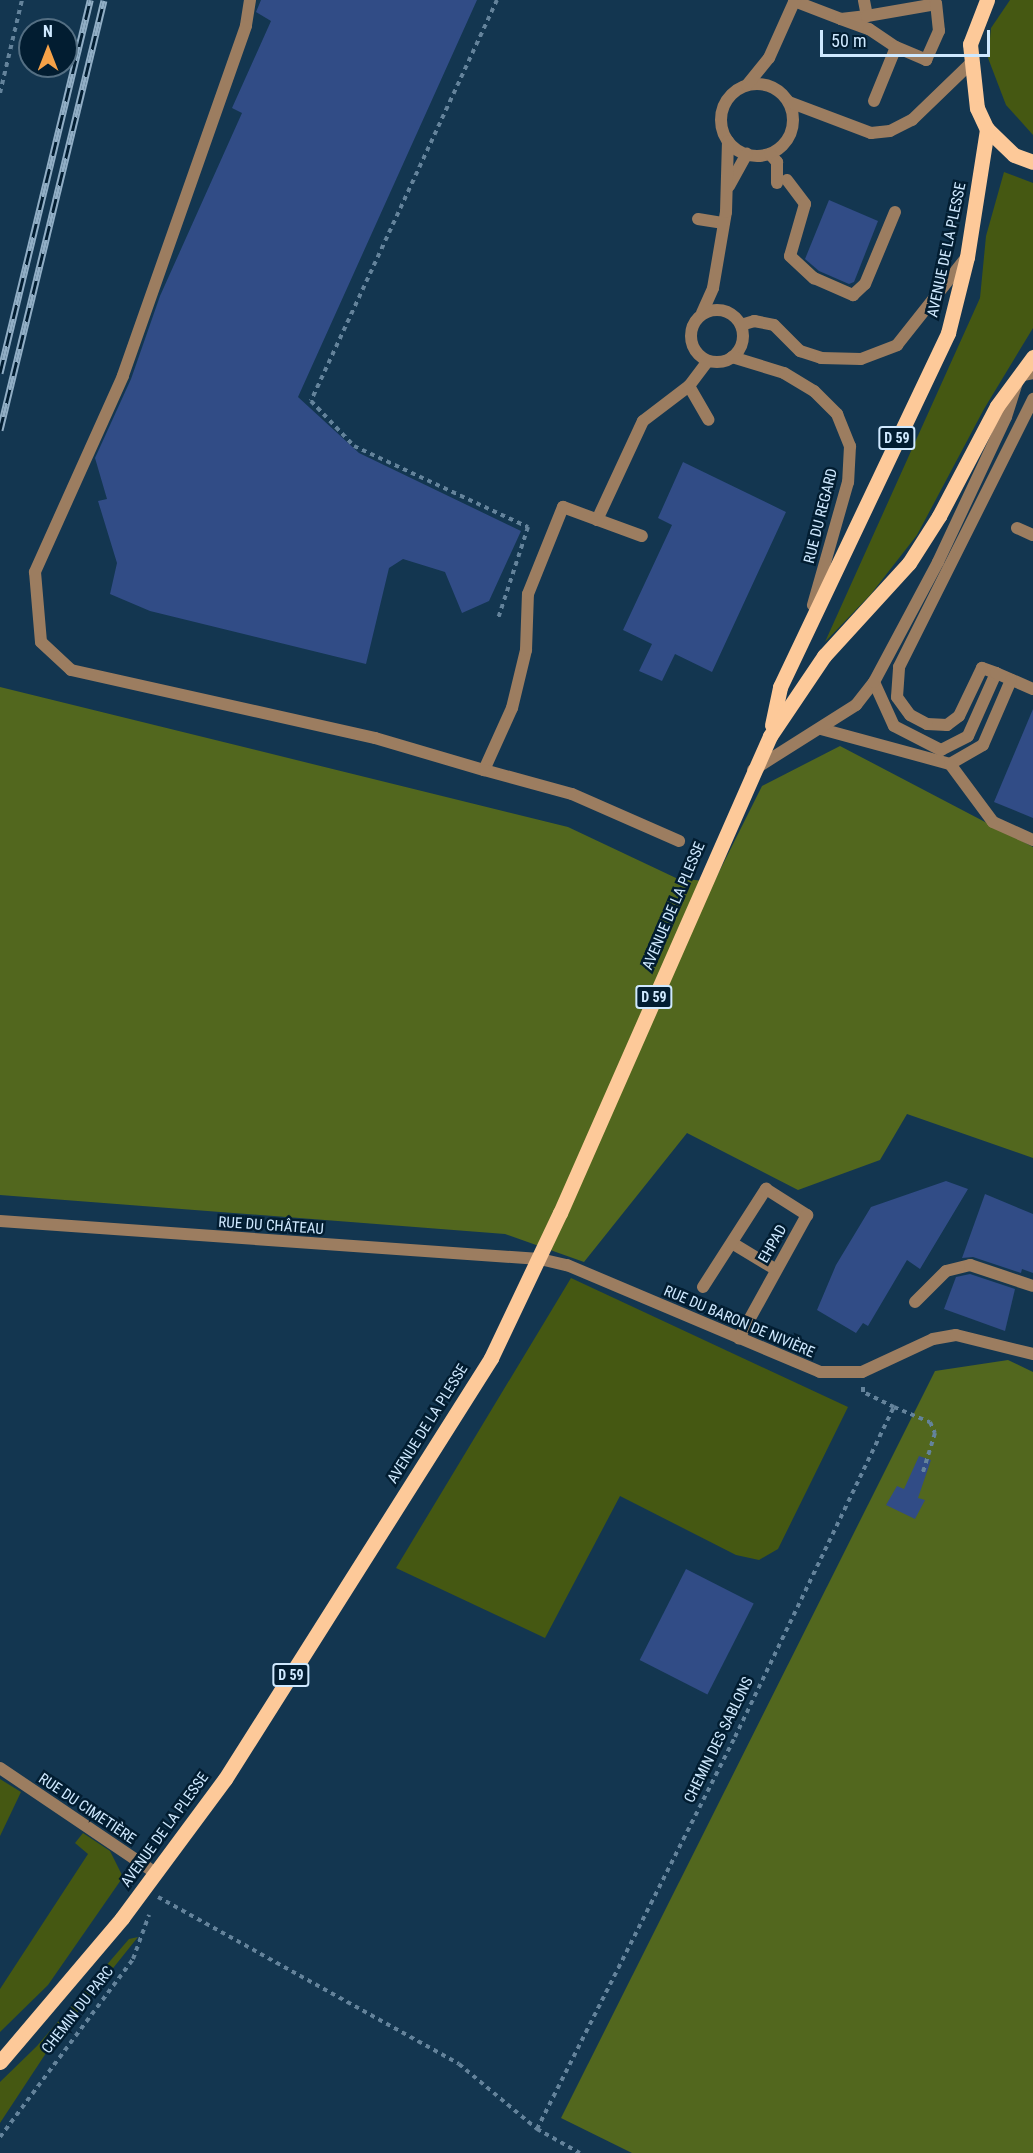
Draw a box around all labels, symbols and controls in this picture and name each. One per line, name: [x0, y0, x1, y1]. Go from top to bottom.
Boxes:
north arrow: [18, 18, 78, 78]
scale bar: [823, 18, 992, 56]
text: N: [43, 22, 53, 41]
text: 50 m: [831, 30, 866, 51]
street label: AVENUE DE LA PLESSE: [924, 181, 970, 319]
road number: D 59: [878, 427, 916, 449]
street label: RUE DU REGARD: [801, 467, 841, 565]
street label: AVENUE DE LA PLESSE: [639, 839, 709, 973]
road number: D 59: [634, 986, 674, 1008]
street label: RUE DU CHÂTEAU: [218, 1213, 324, 1239]
street label: EHPAD: [755, 1222, 791, 1266]
street label: RUE DU BARON DE NIVIÈRE: [661, 1282, 817, 1362]
street label: AVENUE DE LA PLESSE: [384, 1361, 472, 1487]
road number: D 59: [272, 1664, 310, 1686]
street label: CHEMIN DES SABLONS: [681, 1674, 757, 1806]
street label: AVENUE DE LA PLESSE: [117, 1769, 213, 1891]
street label: RUE DU CIMETIÈRE: [35, 1770, 139, 1848]
street label: CHEMIN DU PARC: [38, 1963, 118, 2057]

